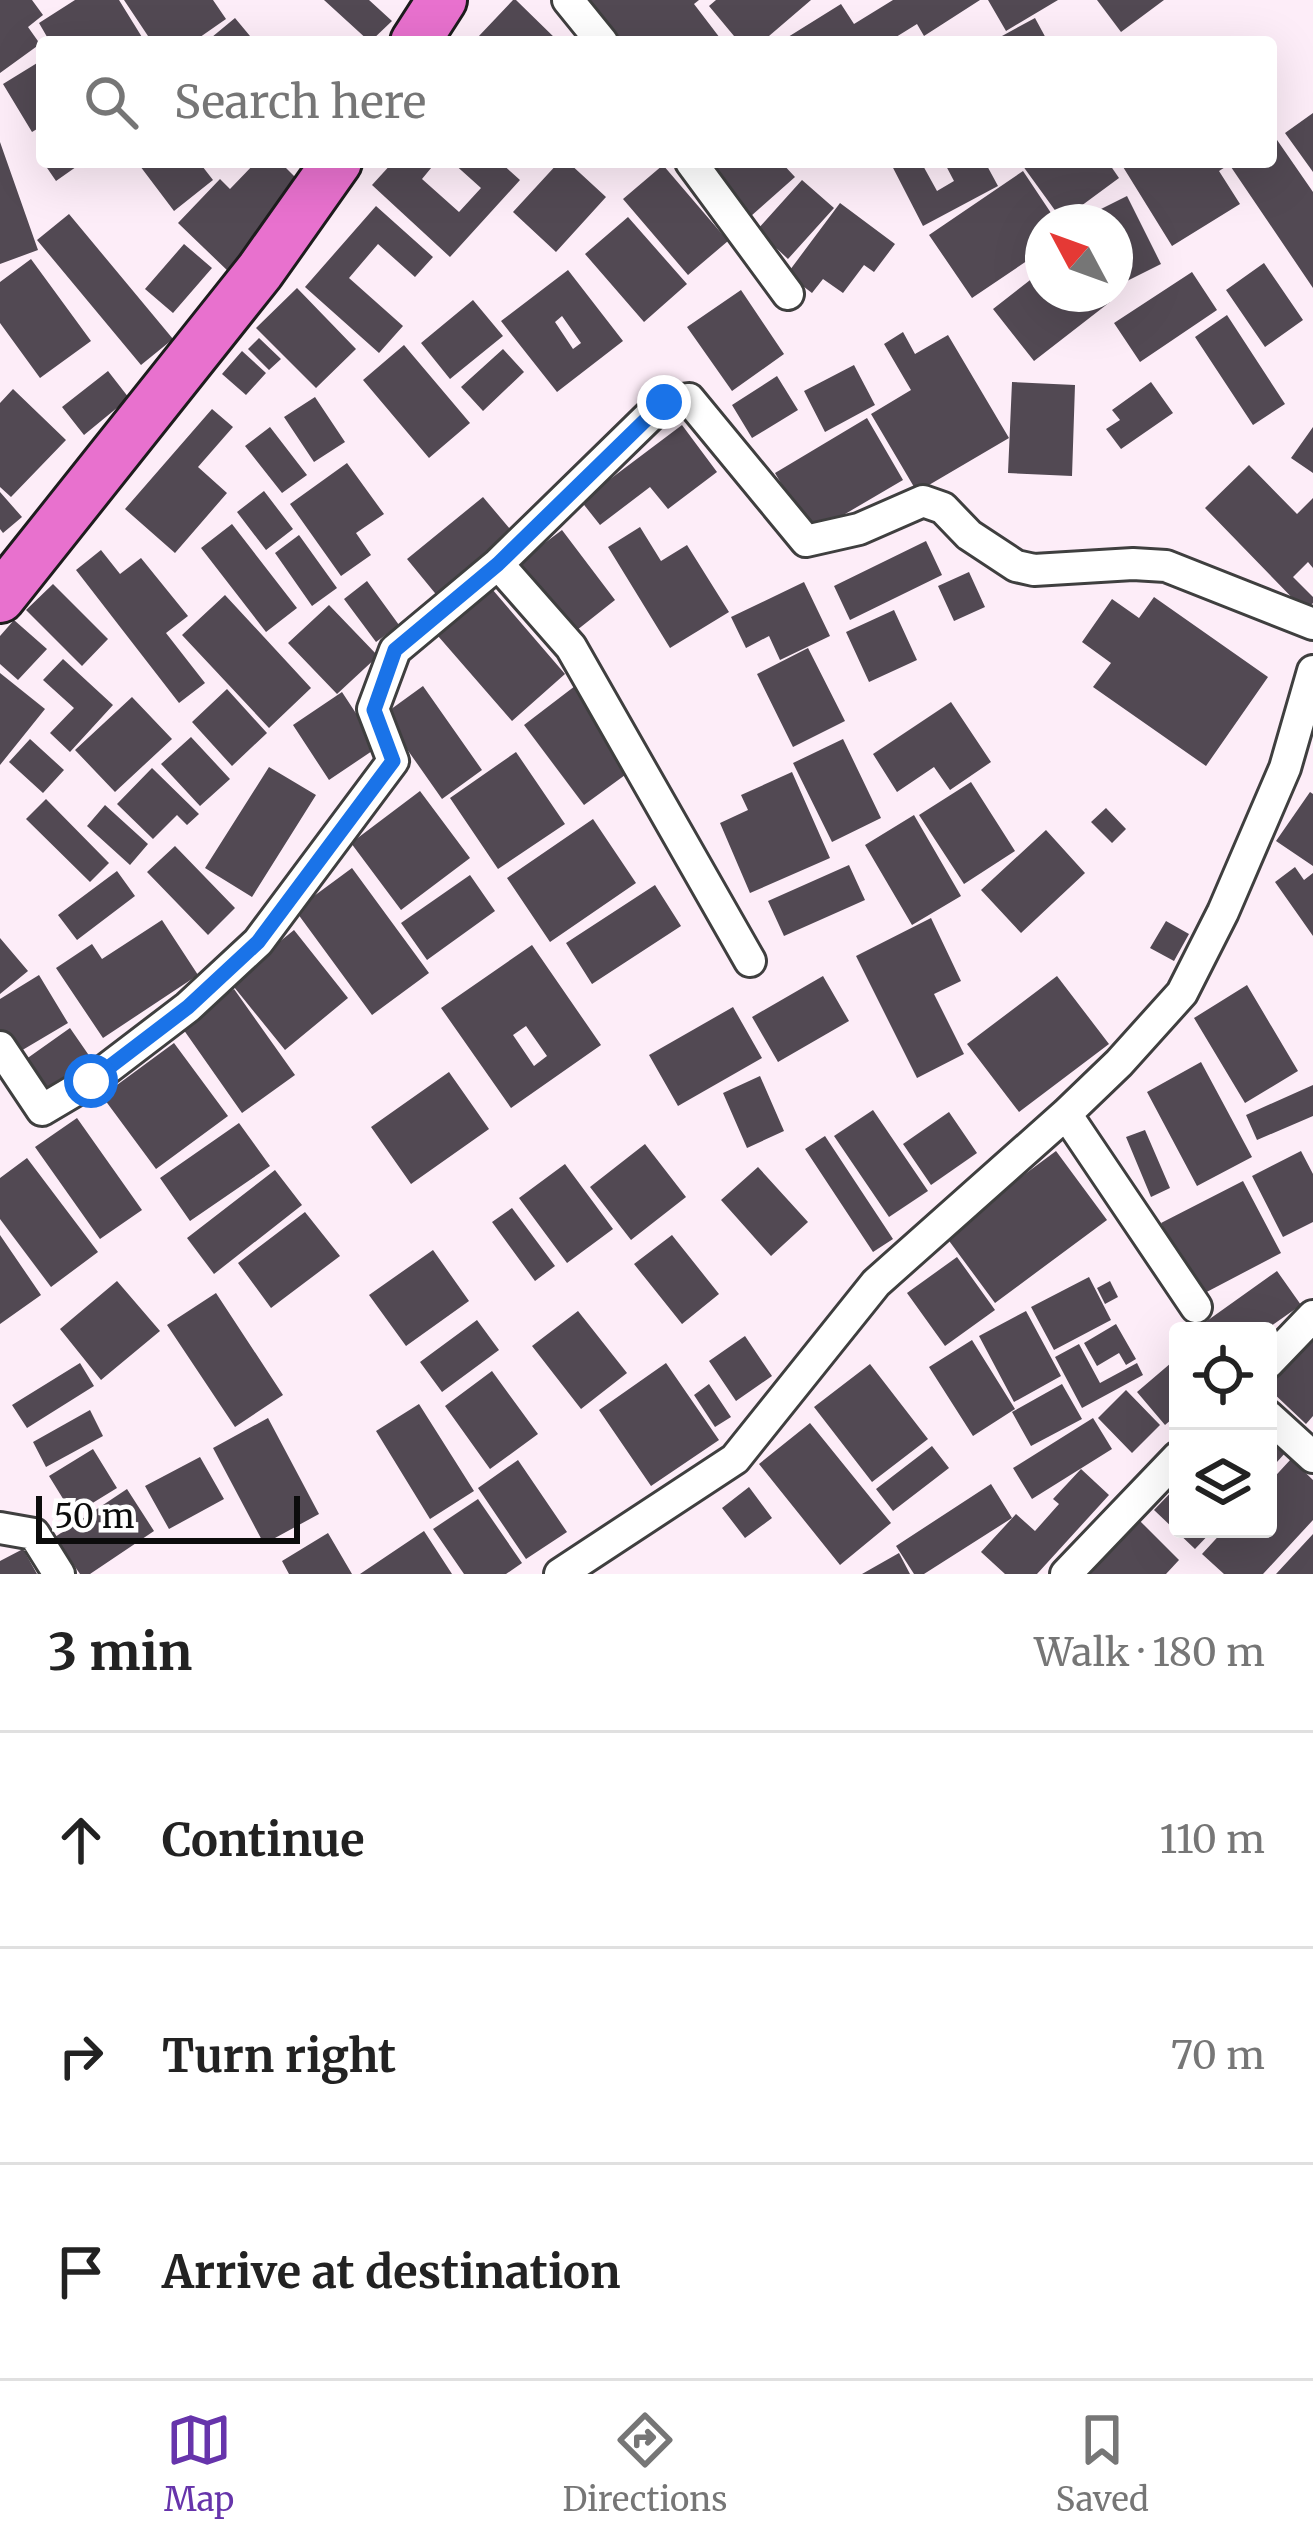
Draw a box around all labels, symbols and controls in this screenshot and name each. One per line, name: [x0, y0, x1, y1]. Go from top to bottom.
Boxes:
search box: [36, 36, 1277, 168]
icon: search: [78, 69, 144, 135]
text: Search here: [174, 74, 426, 130]
north arrow: [1025, 204, 1133, 312]
route end: [637, 375, 691, 429]
route start: [64, 1054, 118, 1108]
map controls: [1169, 1322, 1277, 1538]
button: locate: [1169, 1322, 1277, 1430]
button: layers: [1169, 1430, 1277, 1538]
scale bar: [36, 1490, 300, 1543]
text: 50 m: [54, 1496, 135, 1537]
text: 3 min: [48, 1620, 192, 1684]
text: Walk · 180 m: [1034, 1628, 1265, 1677]
icon: ahead: [48, 1807, 114, 1873]
text: Continue: [162, 1812, 364, 1868]
text: 110 m: [1160, 1815, 1265, 1864]
icon: right: [48, 2023, 114, 2089]
text: Turn right: [162, 2028, 396, 2084]
text: 70 m: [1171, 2031, 1265, 2080]
icon: arrive: [48, 2239, 114, 2305]
text: Arrive at destination: [162, 2244, 620, 2300]
tab: Map: [164, 2407, 234, 2520]
tab: Directions: [562, 2407, 727, 2520]
tab: Saved: [1055, 2407, 1149, 2520]

